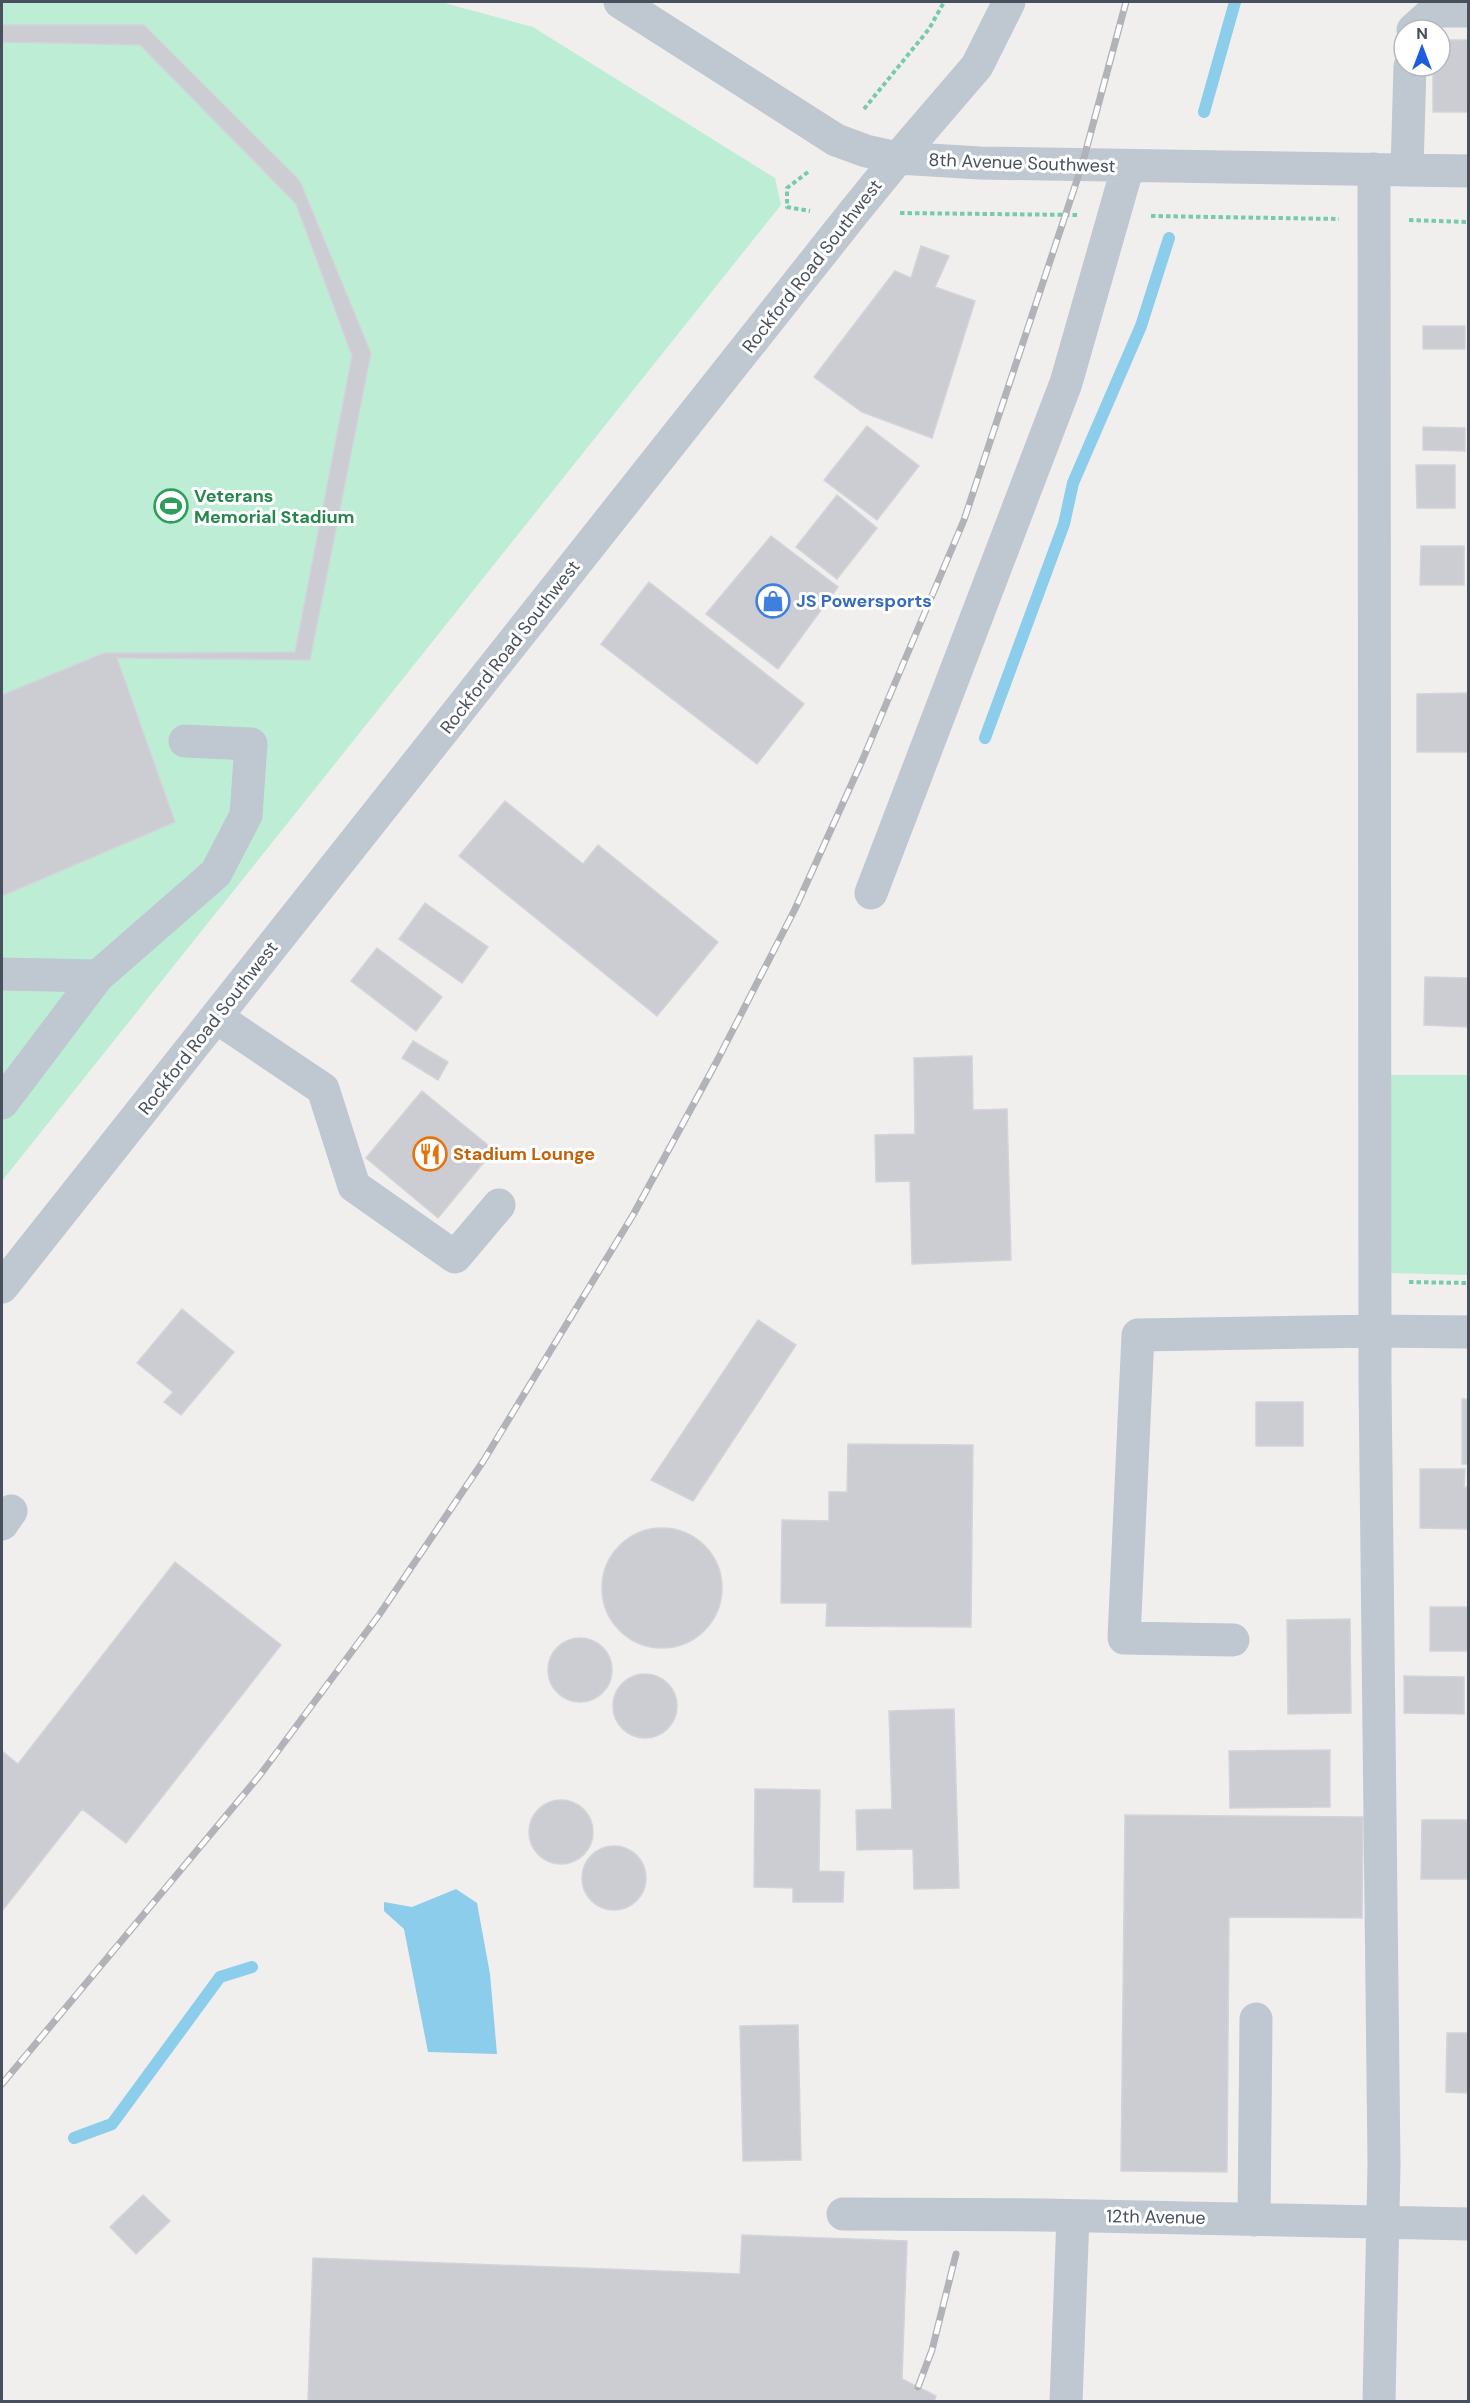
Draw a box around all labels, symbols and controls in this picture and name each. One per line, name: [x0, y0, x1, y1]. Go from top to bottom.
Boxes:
north arrow: [1392, 18, 1452, 78]
text: N: [1416, 23, 1428, 44]
street label: 8th Avenue Southwest: [928, 148, 1116, 178]
street label: Rockford Road Southwest: [737, 174, 887, 358]
place label: Veterans Memorial Stadium: [194, 484, 355, 529]
sports icon: Veterans Memorial Stadium: [153, 488, 189, 524]
street label: Rockford Road Southwest: [435, 555, 585, 739]
shop icon: JS Powersports: [755, 583, 791, 619]
place label: JS Powersports: [796, 589, 932, 613]
street label: Rockford Road Southwest: [133, 936, 283, 1120]
restaurant icon: Stadium Lounge: [412, 1136, 448, 1172]
place label: Stadium Lounge: [453, 1142, 595, 1166]
street label: 12th Avenue: [1106, 2204, 1206, 2230]

